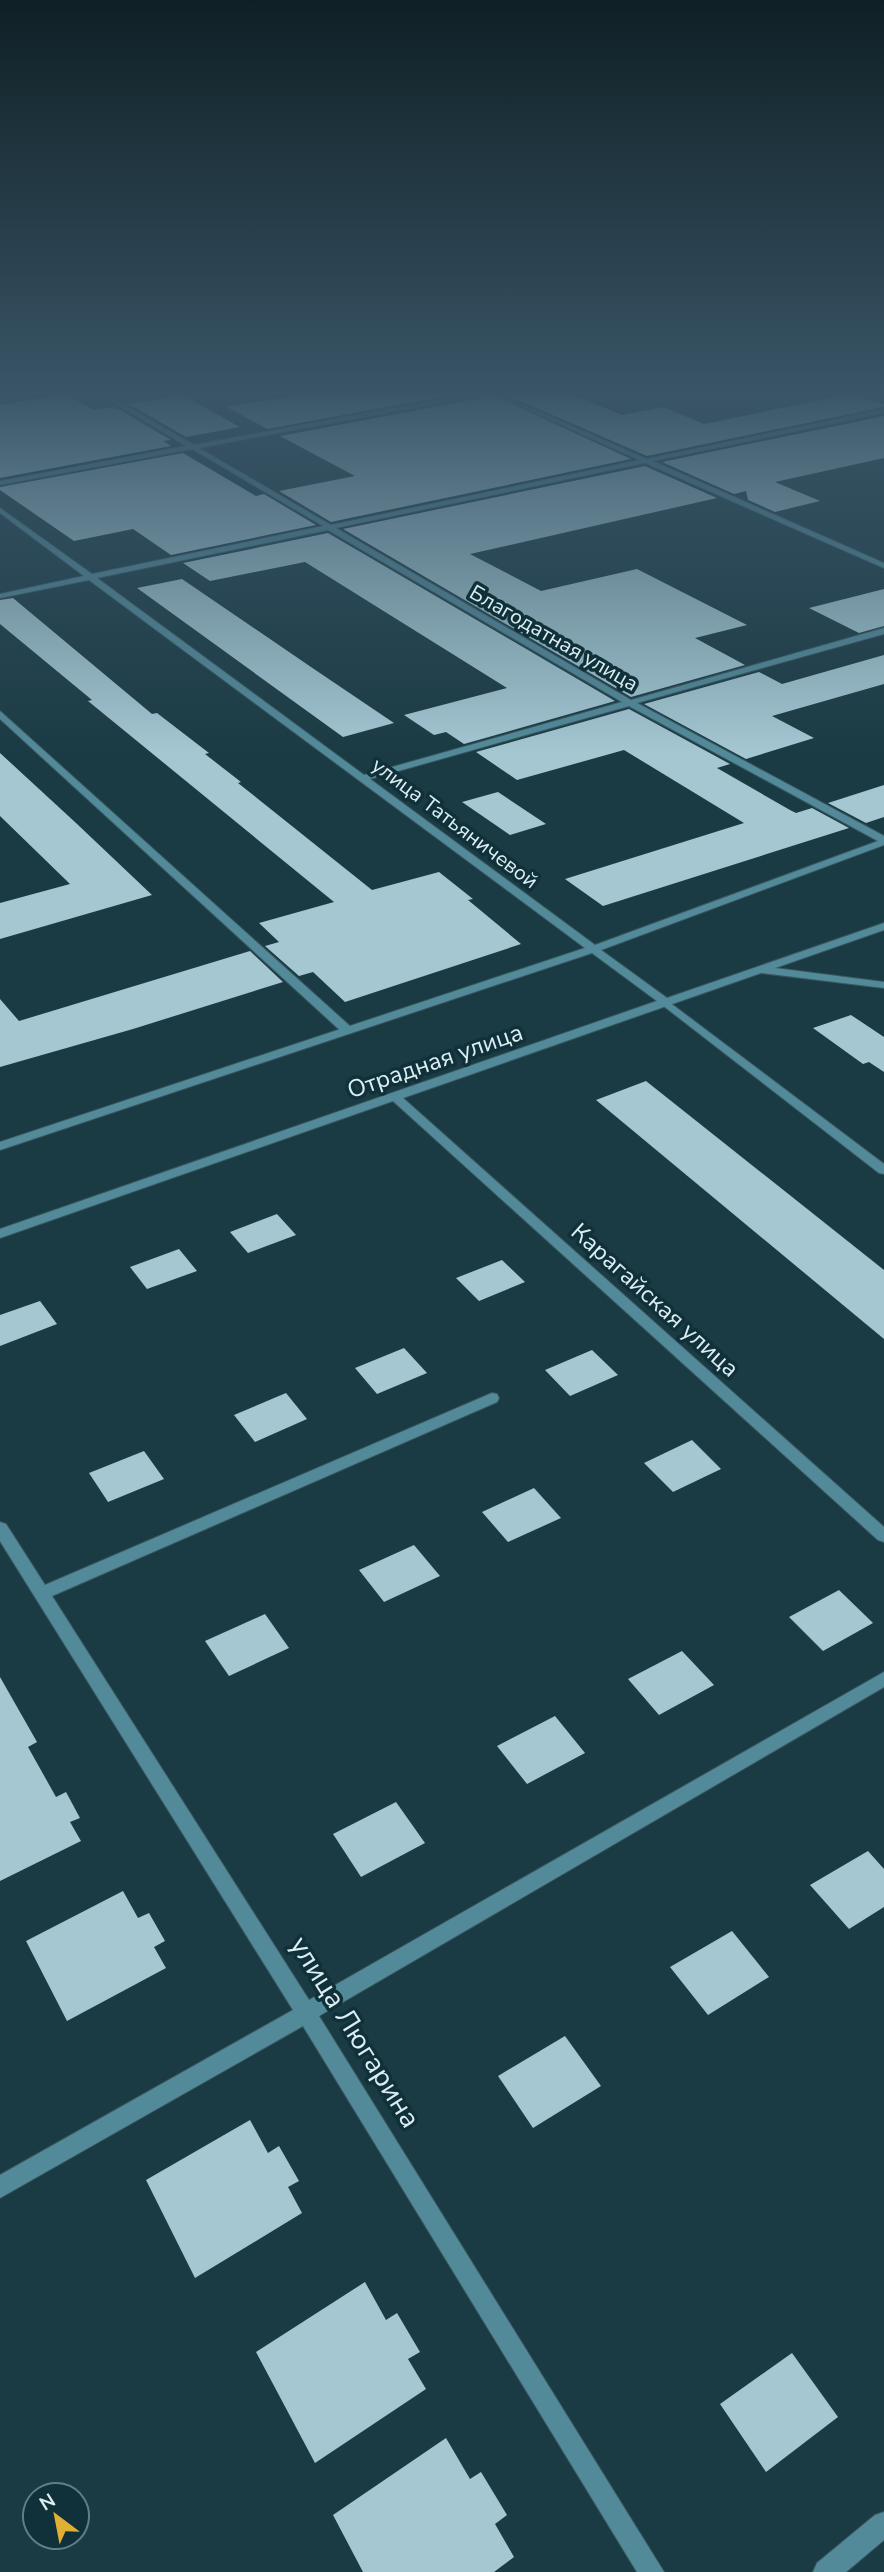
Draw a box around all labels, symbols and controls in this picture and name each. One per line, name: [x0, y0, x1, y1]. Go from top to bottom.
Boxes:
street label: Благодатная улица: [465, 578, 643, 698]
street label: улица Татьяничевой: [366, 751, 544, 895]
street label: Отрадная улица: [343, 1016, 527, 1106]
street label: Карагайская улица: [564, 1216, 746, 1384]
street label: улица Люгарина: [281, 1929, 429, 2135]
north arrow: [21, 2481, 91, 2551]
text: N: [35, 2488, 60, 2517]

